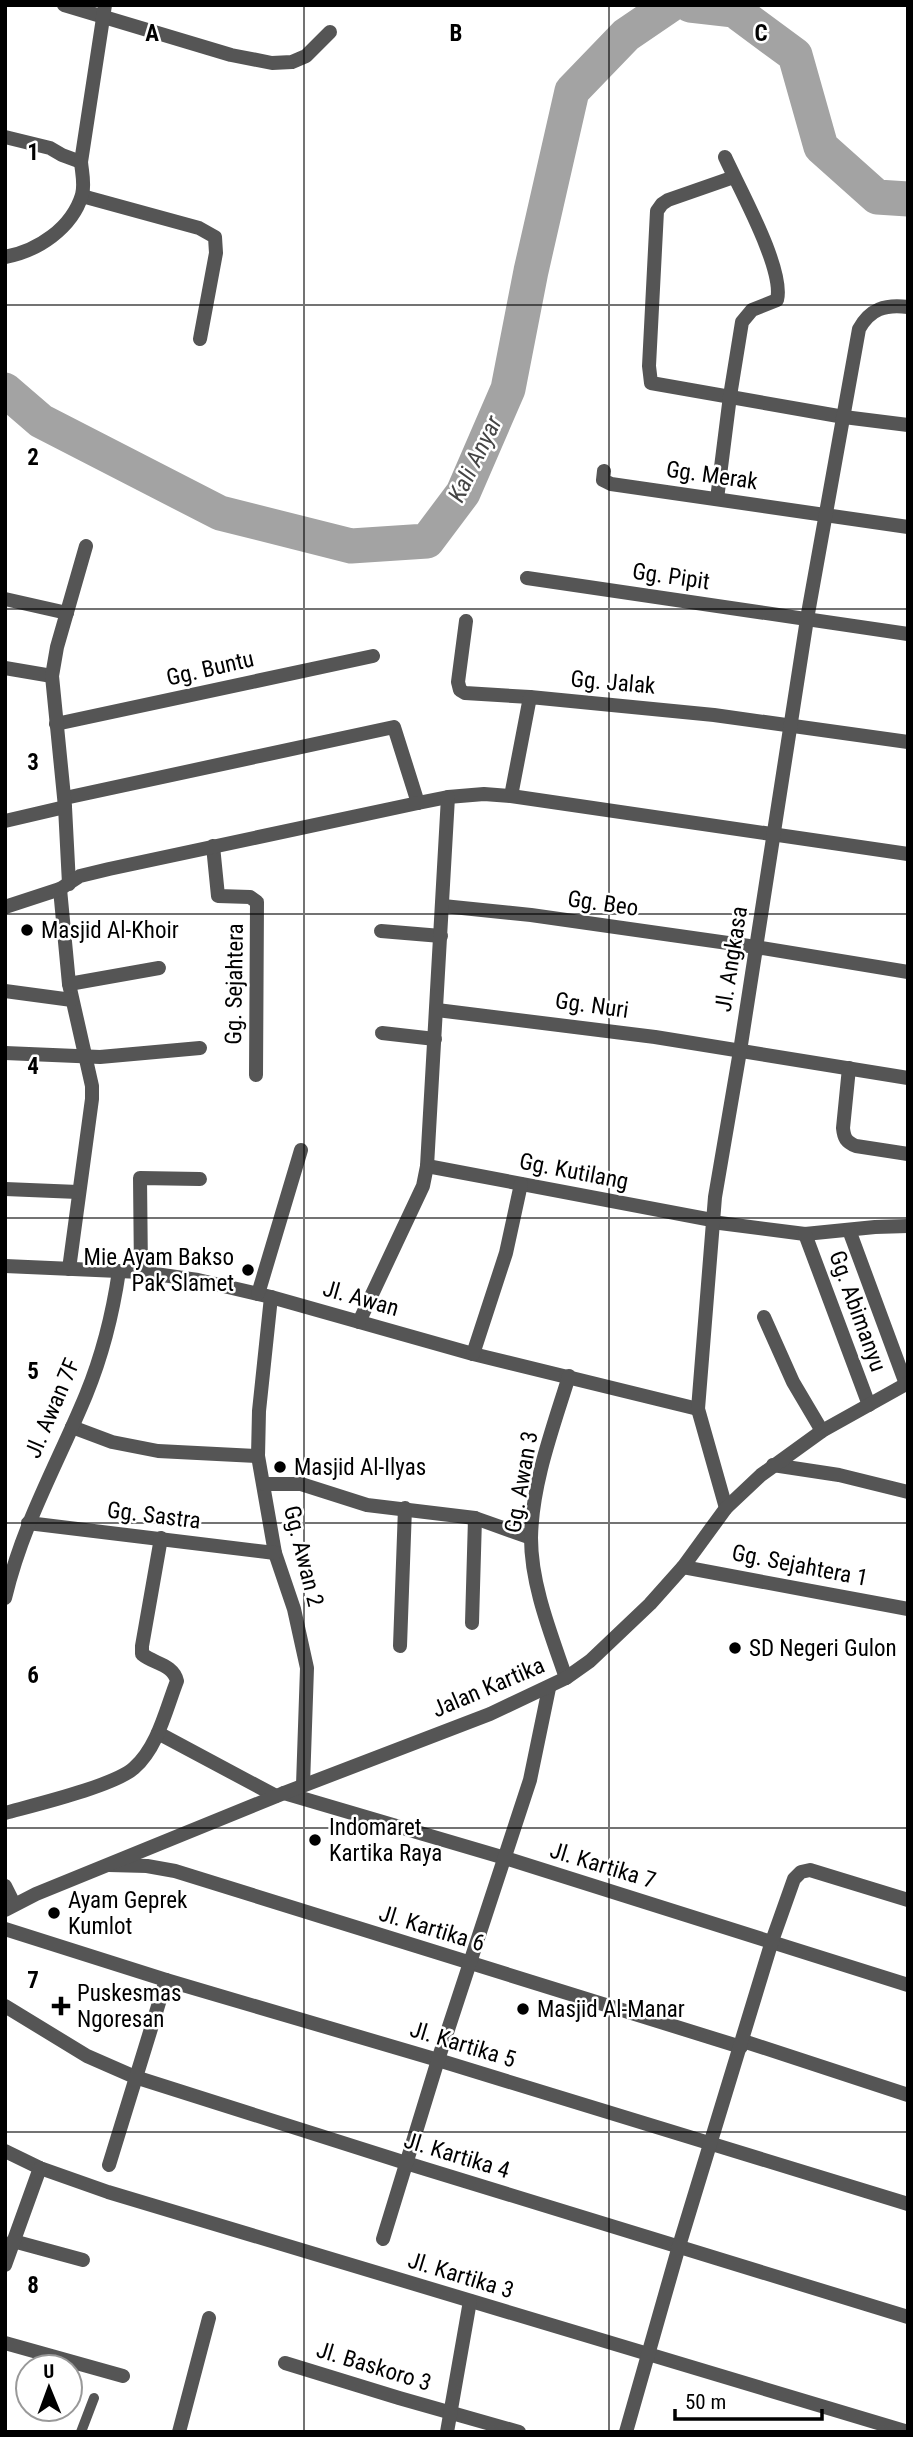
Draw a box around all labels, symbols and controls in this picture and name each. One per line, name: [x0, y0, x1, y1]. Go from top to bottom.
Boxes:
text: A: [145, 20, 159, 47]
text: B: [450, 20, 462, 47]
text: C: [754, 20, 768, 47]
text: 1: [27, 139, 39, 166]
water label: Kali Anyar: [442, 410, 508, 507]
text: 2: [27, 444, 39, 471]
street label: Gg. Merak: [664, 456, 760, 495]
street label: Gg. Pipit: [631, 558, 711, 595]
street label: Gg. Buntu: [164, 645, 257, 692]
street label: Gg. Jalak: [569, 665, 657, 700]
text: 3: [27, 749, 39, 776]
street label: Gg. Beo: [566, 885, 640, 922]
street label: Jl. Angkasa: [710, 904, 753, 1014]
place label: Masjid Al-Khoir: [41, 917, 179, 944]
marker: Masjid Al-Khoir: [19, 922, 35, 938]
street label: Gg. Sejahtera: [220, 923, 249, 1045]
street label: Gg. Nuri: [553, 987, 630, 1024]
text: 4: [27, 1053, 39, 1080]
street label: Gg. Kutilang: [517, 1148, 631, 1195]
place label: Mie Ayam Bakso Pak Slamet: [84, 1244, 234, 1297]
street label: Gg. Abimanyu: [823, 1247, 892, 1375]
marker: Mie Ayam Bakso Pak Slamet: [240, 1262, 256, 1278]
street label: Jl. Awan: [320, 1275, 402, 1322]
street label: Jl. Awan 7F: [19, 1354, 85, 1462]
text: 5: [27, 1358, 39, 1385]
street label: Gg. Awan 3: [499, 1429, 544, 1535]
place label: Masjid Al-Ilyas: [294, 1454, 426, 1481]
marker: Masjid Al-Ilyas: [272, 1459, 288, 1475]
street label: Gg. Sastra: [106, 1496, 202, 1535]
street label: Gg. Awan 2: [278, 1503, 329, 1609]
street label: Gg. Sejahtera 1: [730, 1539, 870, 1592]
place label: SD Negeri Gulon: [749, 1635, 897, 1662]
marker: SD Negeri Gulon: [727, 1640, 743, 1656]
street label: Jalan Kartika: [428, 1652, 548, 1723]
text: 6: [27, 1662, 39, 1689]
place label: Indomaret Kartika Raya: [329, 1814, 442, 1867]
marker: Indomaret Kartika Raya: [307, 1832, 323, 1848]
street label: Jl. Kartika 7: [547, 1837, 659, 1894]
place label: Ayam Geprek Kumlot: [68, 1887, 188, 1940]
street label: Jl. Kartika 6: [376, 1900, 488, 1957]
marker: Ayam Geprek Kumlot: [46, 1905, 62, 1921]
text: 7: [27, 1967, 39, 1994]
place label: Puskesmas Ngoresan: [77, 1980, 182, 2033]
marker: Puskesmas Ngoresan: [51, 1996, 71, 2016]
place label: Masjid Al-Manar: [537, 1996, 685, 2023]
marker: Masjid Al-Manar: [515, 2001, 531, 2017]
street label: Jl. Kartika 5: [407, 2016, 519, 2073]
street label: Jl. Kartika 4: [401, 2127, 513, 2184]
street label: Jl. Kartika 3: [405, 2247, 517, 2304]
text: 8: [27, 2272, 39, 2299]
street label: Jl. Baskoro 3: [313, 2336, 435, 2397]
north arrow: [14, 2353, 84, 2423]
text: U: [43, 2360, 54, 2383]
scale bar: [675, 2378, 822, 2422]
text: 50 m: [685, 2390, 726, 2414]

